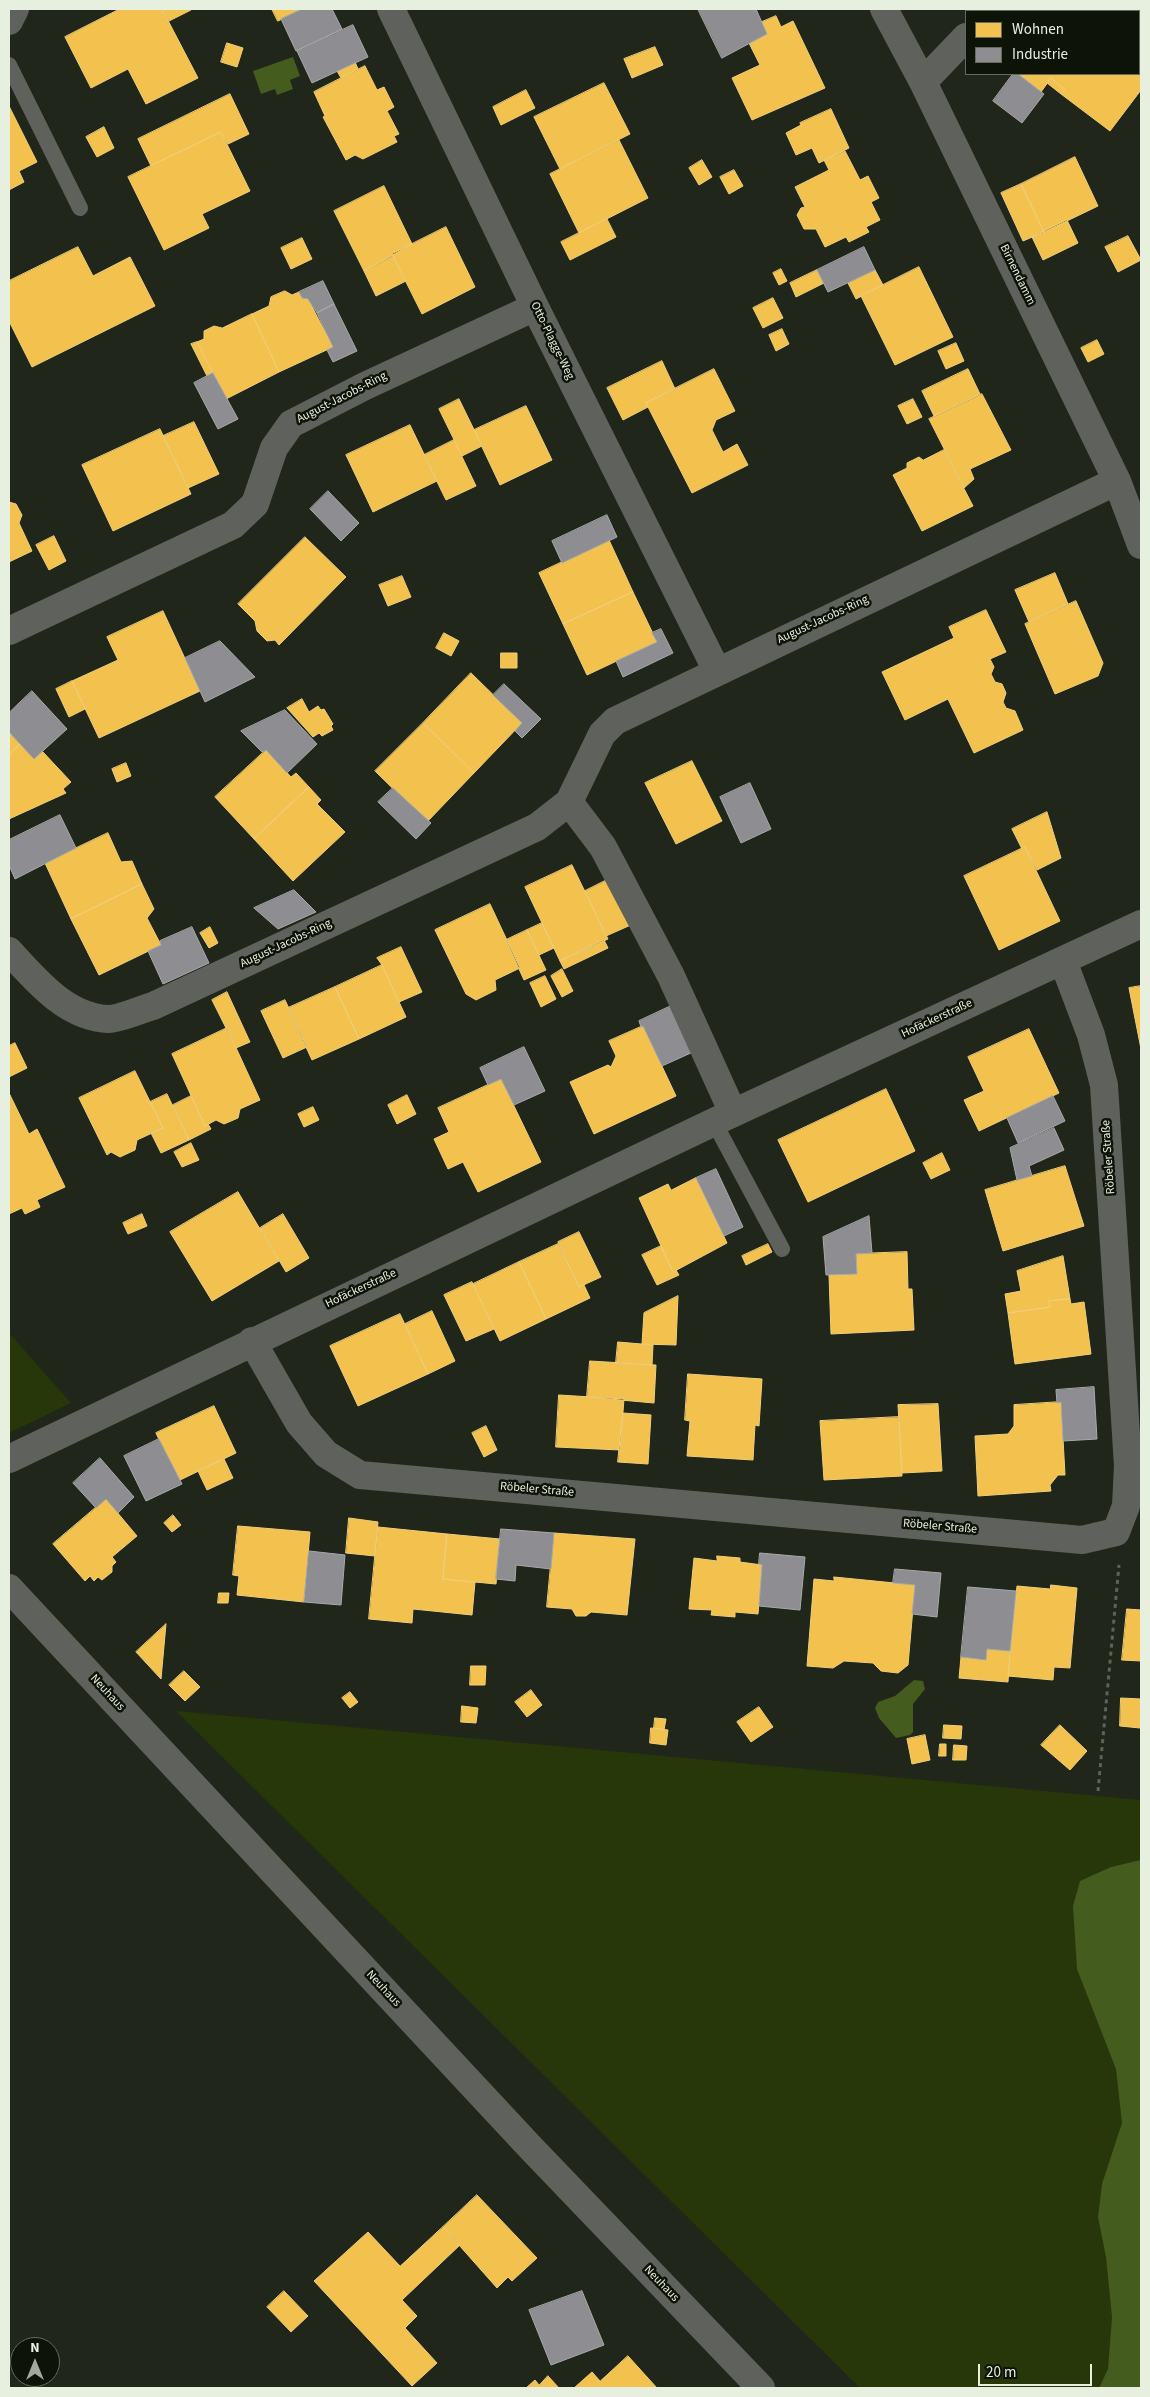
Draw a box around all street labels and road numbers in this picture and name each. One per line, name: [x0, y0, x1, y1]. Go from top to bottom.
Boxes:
street label: Birnendamm: [996, 242, 1038, 308]
street label: Otto-Plagge-Weg: [527, 300, 577, 382]
street label: August-Jacobs-Ring: [295, 369, 389, 427]
street label: August-Jacobs-Ring: [775, 593, 871, 647]
street label: August-Jacobs-Ring: [238, 917, 334, 971]
street label: Hofäckerstraße: [899, 996, 975, 1042]
street label: Röbeler Straße: [1099, 1119, 1119, 1195]
street label: Hofäckerstraße: [323, 1266, 399, 1312]
street label: Röbeler Straße: [499, 1480, 575, 1500]
street label: Röbeler Straße: [902, 1517, 978, 1537]
street label: Neuhaus: [87, 1672, 127, 1714]
street label: Neuhaus: [363, 1968, 403, 2010]
street label: Neuhaus: [640, 2263, 682, 2305]

